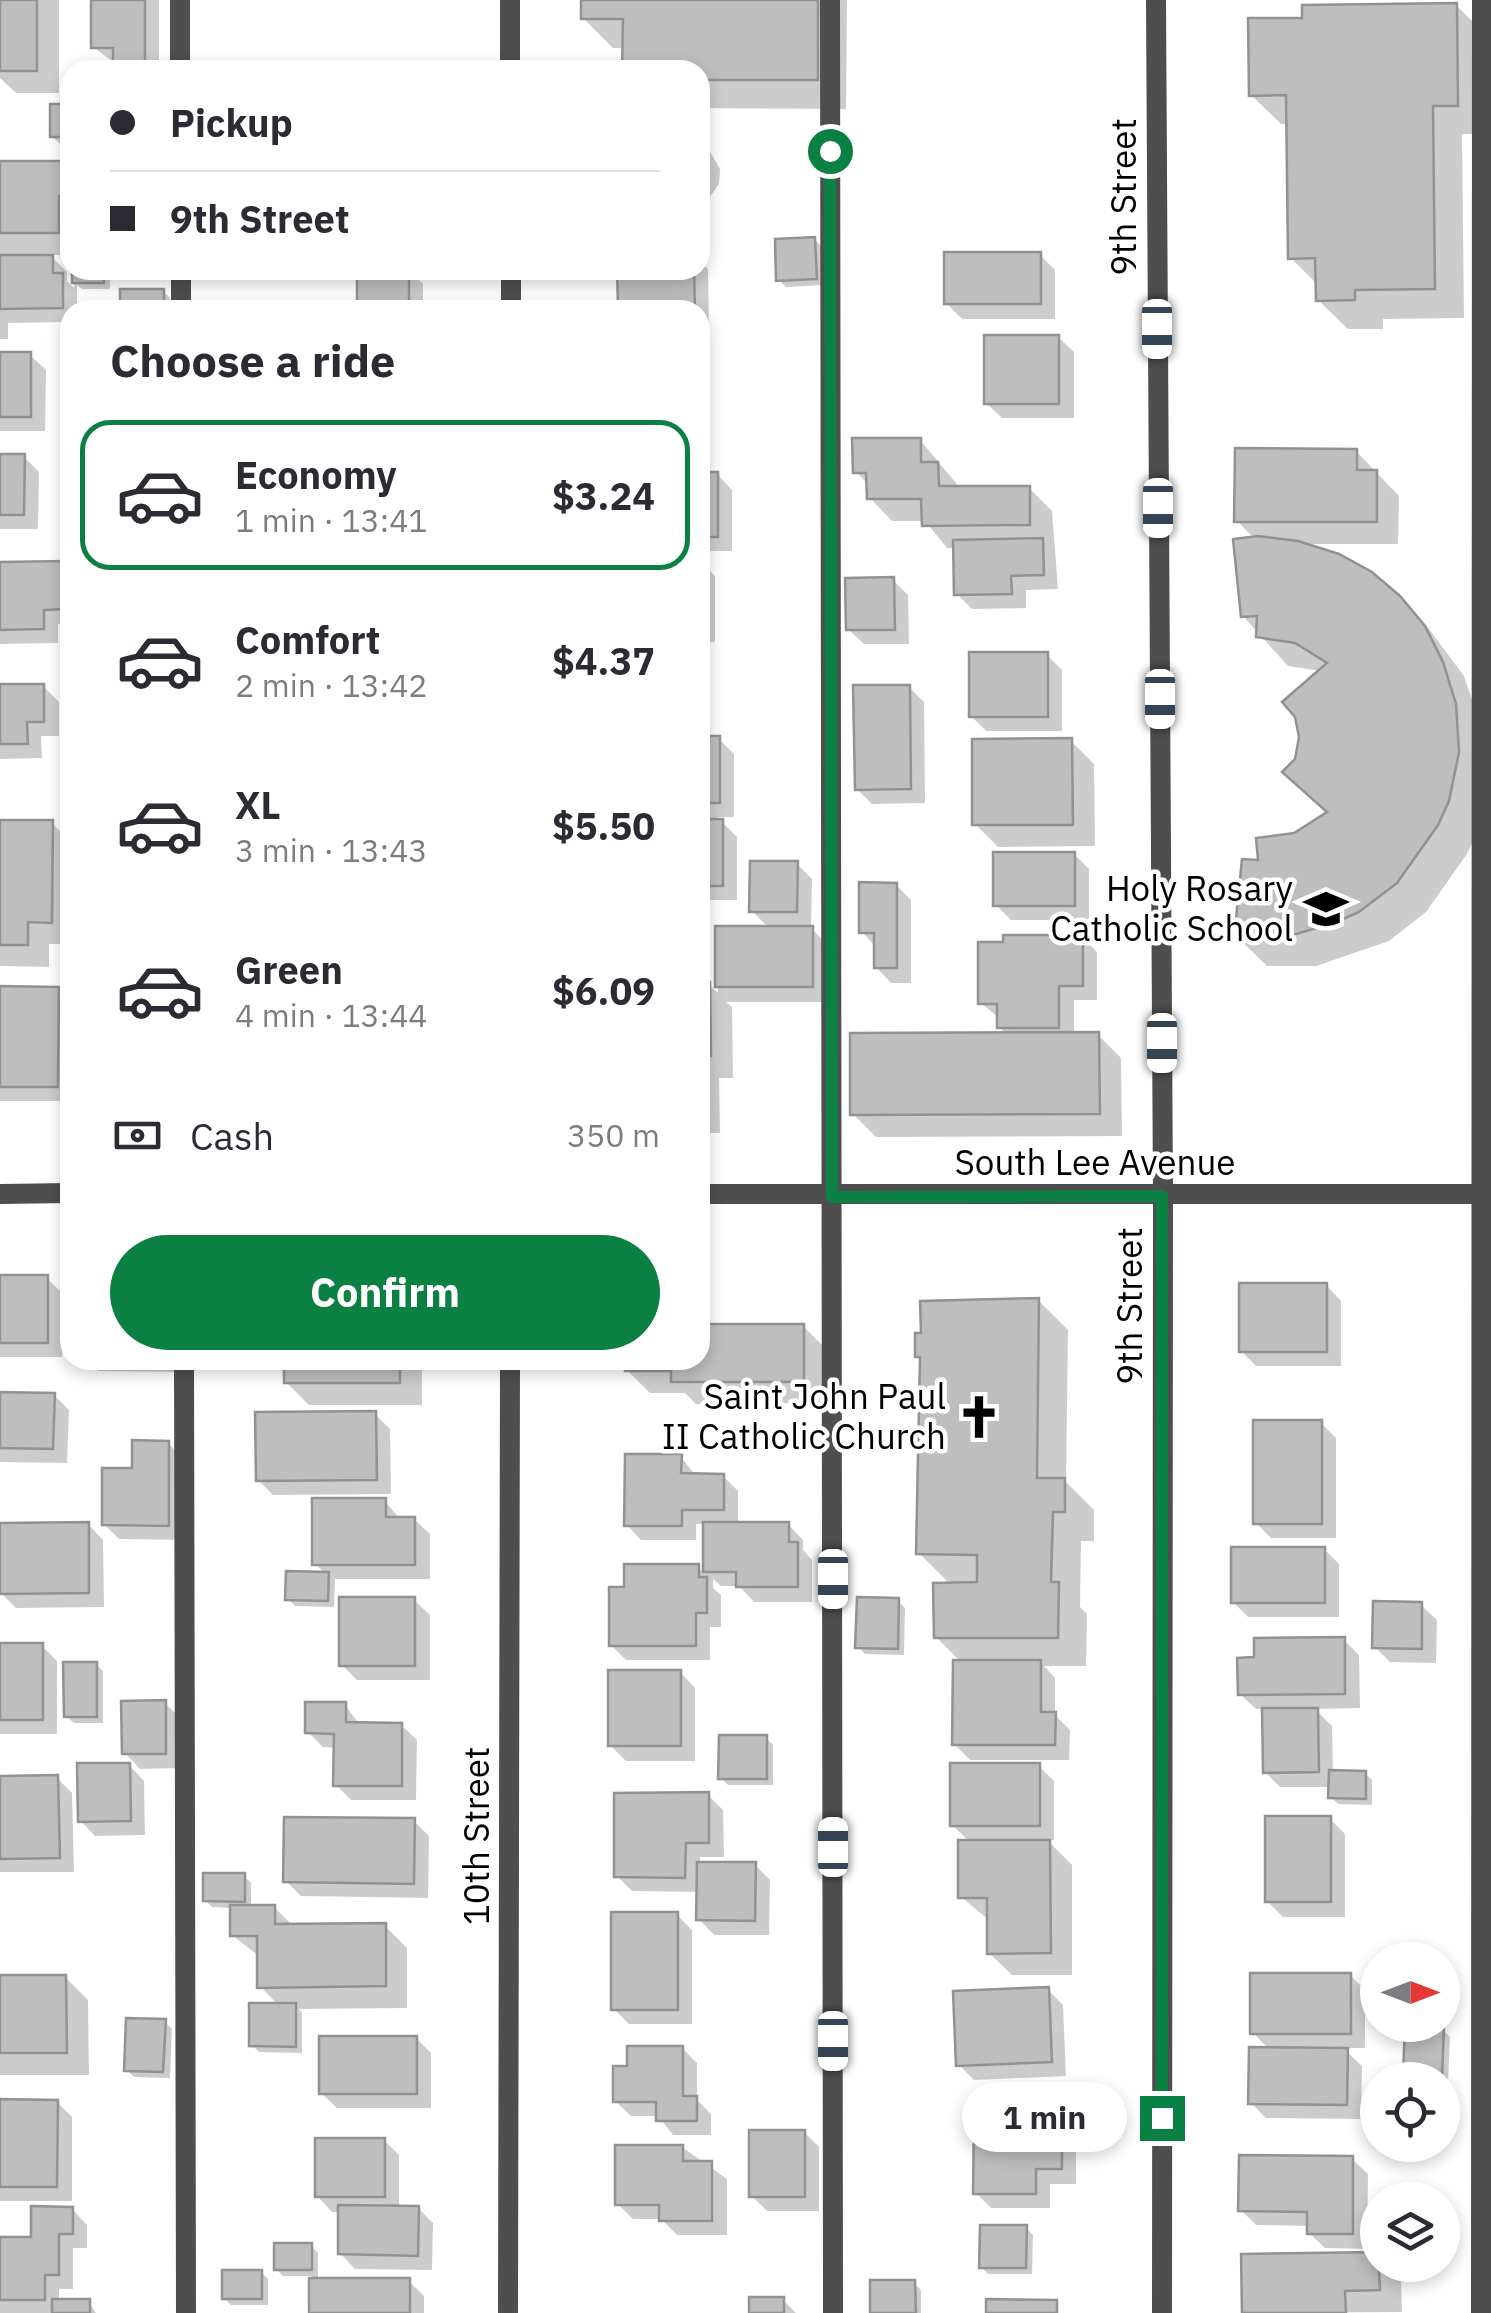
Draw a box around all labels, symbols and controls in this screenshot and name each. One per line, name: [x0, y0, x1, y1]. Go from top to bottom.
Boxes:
text: Pickup: [170, 98, 293, 147]
street label: 9th Street: [1100, 118, 1146, 276]
route start: [808, 129, 853, 174]
text: 9th Street: [170, 194, 349, 243]
car: [1142, 299, 1172, 359]
text: Choose a ride: [110, 331, 395, 389]
icon: car: [115, 450, 205, 540]
text: Economy: [235, 450, 397, 499]
text: $3.24: [552, 471, 655, 520]
car: [1143, 478, 1173, 538]
text: 1 min · 13:41: [235, 499, 428, 541]
icon: car: [115, 615, 205, 705]
text: Comfort: [235, 615, 380, 664]
text: $4.37: [552, 636, 655, 685]
text: 2 min · 13:42: [235, 664, 428, 706]
car: [1145, 669, 1175, 729]
icon: car: [115, 780, 205, 870]
text: XL: [235, 780, 281, 829]
text: $5.50: [552, 801, 655, 850]
text: 3 min · 13:43: [235, 829, 428, 871]
place label: Holy Rosary Catholic School: [1050, 865, 1293, 951]
school or university icon: Holy Rosary Catholic School: [1302, 885, 1350, 933]
icon: car: [115, 945, 205, 1035]
text: Green: [235, 945, 343, 994]
text: $6.09: [552, 966, 655, 1015]
text: 4 min · 13:44: [235, 994, 428, 1036]
car: [1147, 1013, 1177, 1073]
icon: cash: [110, 1108, 165, 1163]
text: Cash: [190, 1111, 274, 1160]
text: 350 m: [567, 1114, 660, 1156]
street label: South Lee Avenue: [955, 1139, 1235, 1185]
street label: 9th Street: [1106, 1227, 1152, 1385]
button: Confirm: [110, 1235, 660, 1350]
place label: Saint John Paul II Catholic Church: [662, 1373, 946, 1459]
church icon: Saint John Paul II Catholic Church: [955, 1393, 1003, 1441]
car: [818, 1549, 848, 1609]
street label: 10th Street: [453, 1747, 499, 1925]
car: [818, 1817, 848, 1877]
north arrow: [1360, 1942, 1460, 2042]
map controls: [1360, 1942, 1460, 2282]
car: [818, 2011, 848, 2071]
button: locate: [1360, 2062, 1460, 2162]
callout: 1 min: [962, 2083, 1127, 2153]
text: 1 min: [1003, 2096, 1086, 2138]
route end: [1140, 2096, 1185, 2141]
button: layers: [1360, 2182, 1460, 2282]

